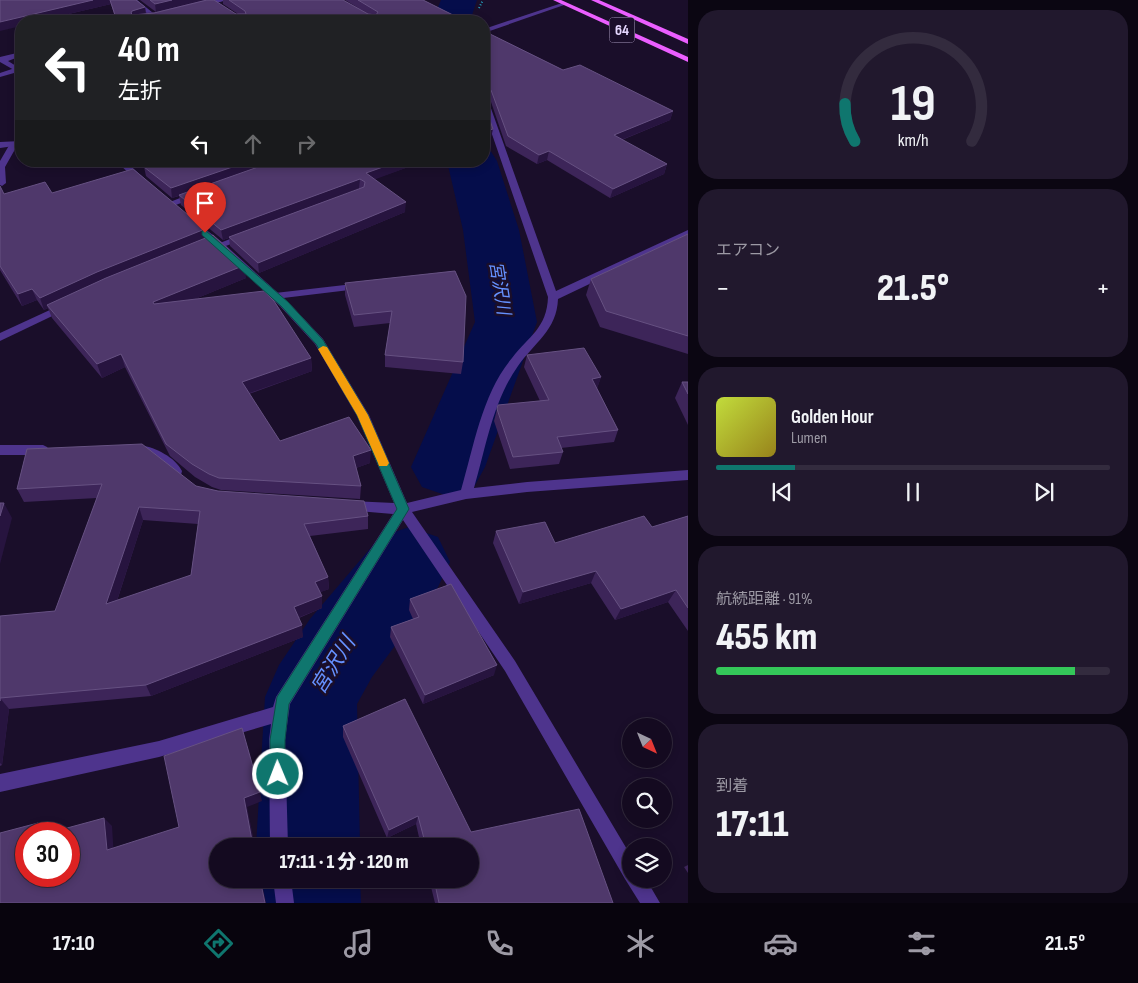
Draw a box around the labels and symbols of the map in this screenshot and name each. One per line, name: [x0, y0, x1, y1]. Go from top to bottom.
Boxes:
road number: 64: [610, 18, 634, 42]
pin: [184, 182, 226, 233]
water label: 宮沢川: [485, 260, 514, 318]
water label: 宮沢川: [306, 630, 362, 699]
north arrow: [622, 718, 672, 768]
position arrow: [251, 747, 303, 799]
speed limit sign: 30: [15, 822, 80, 887]

